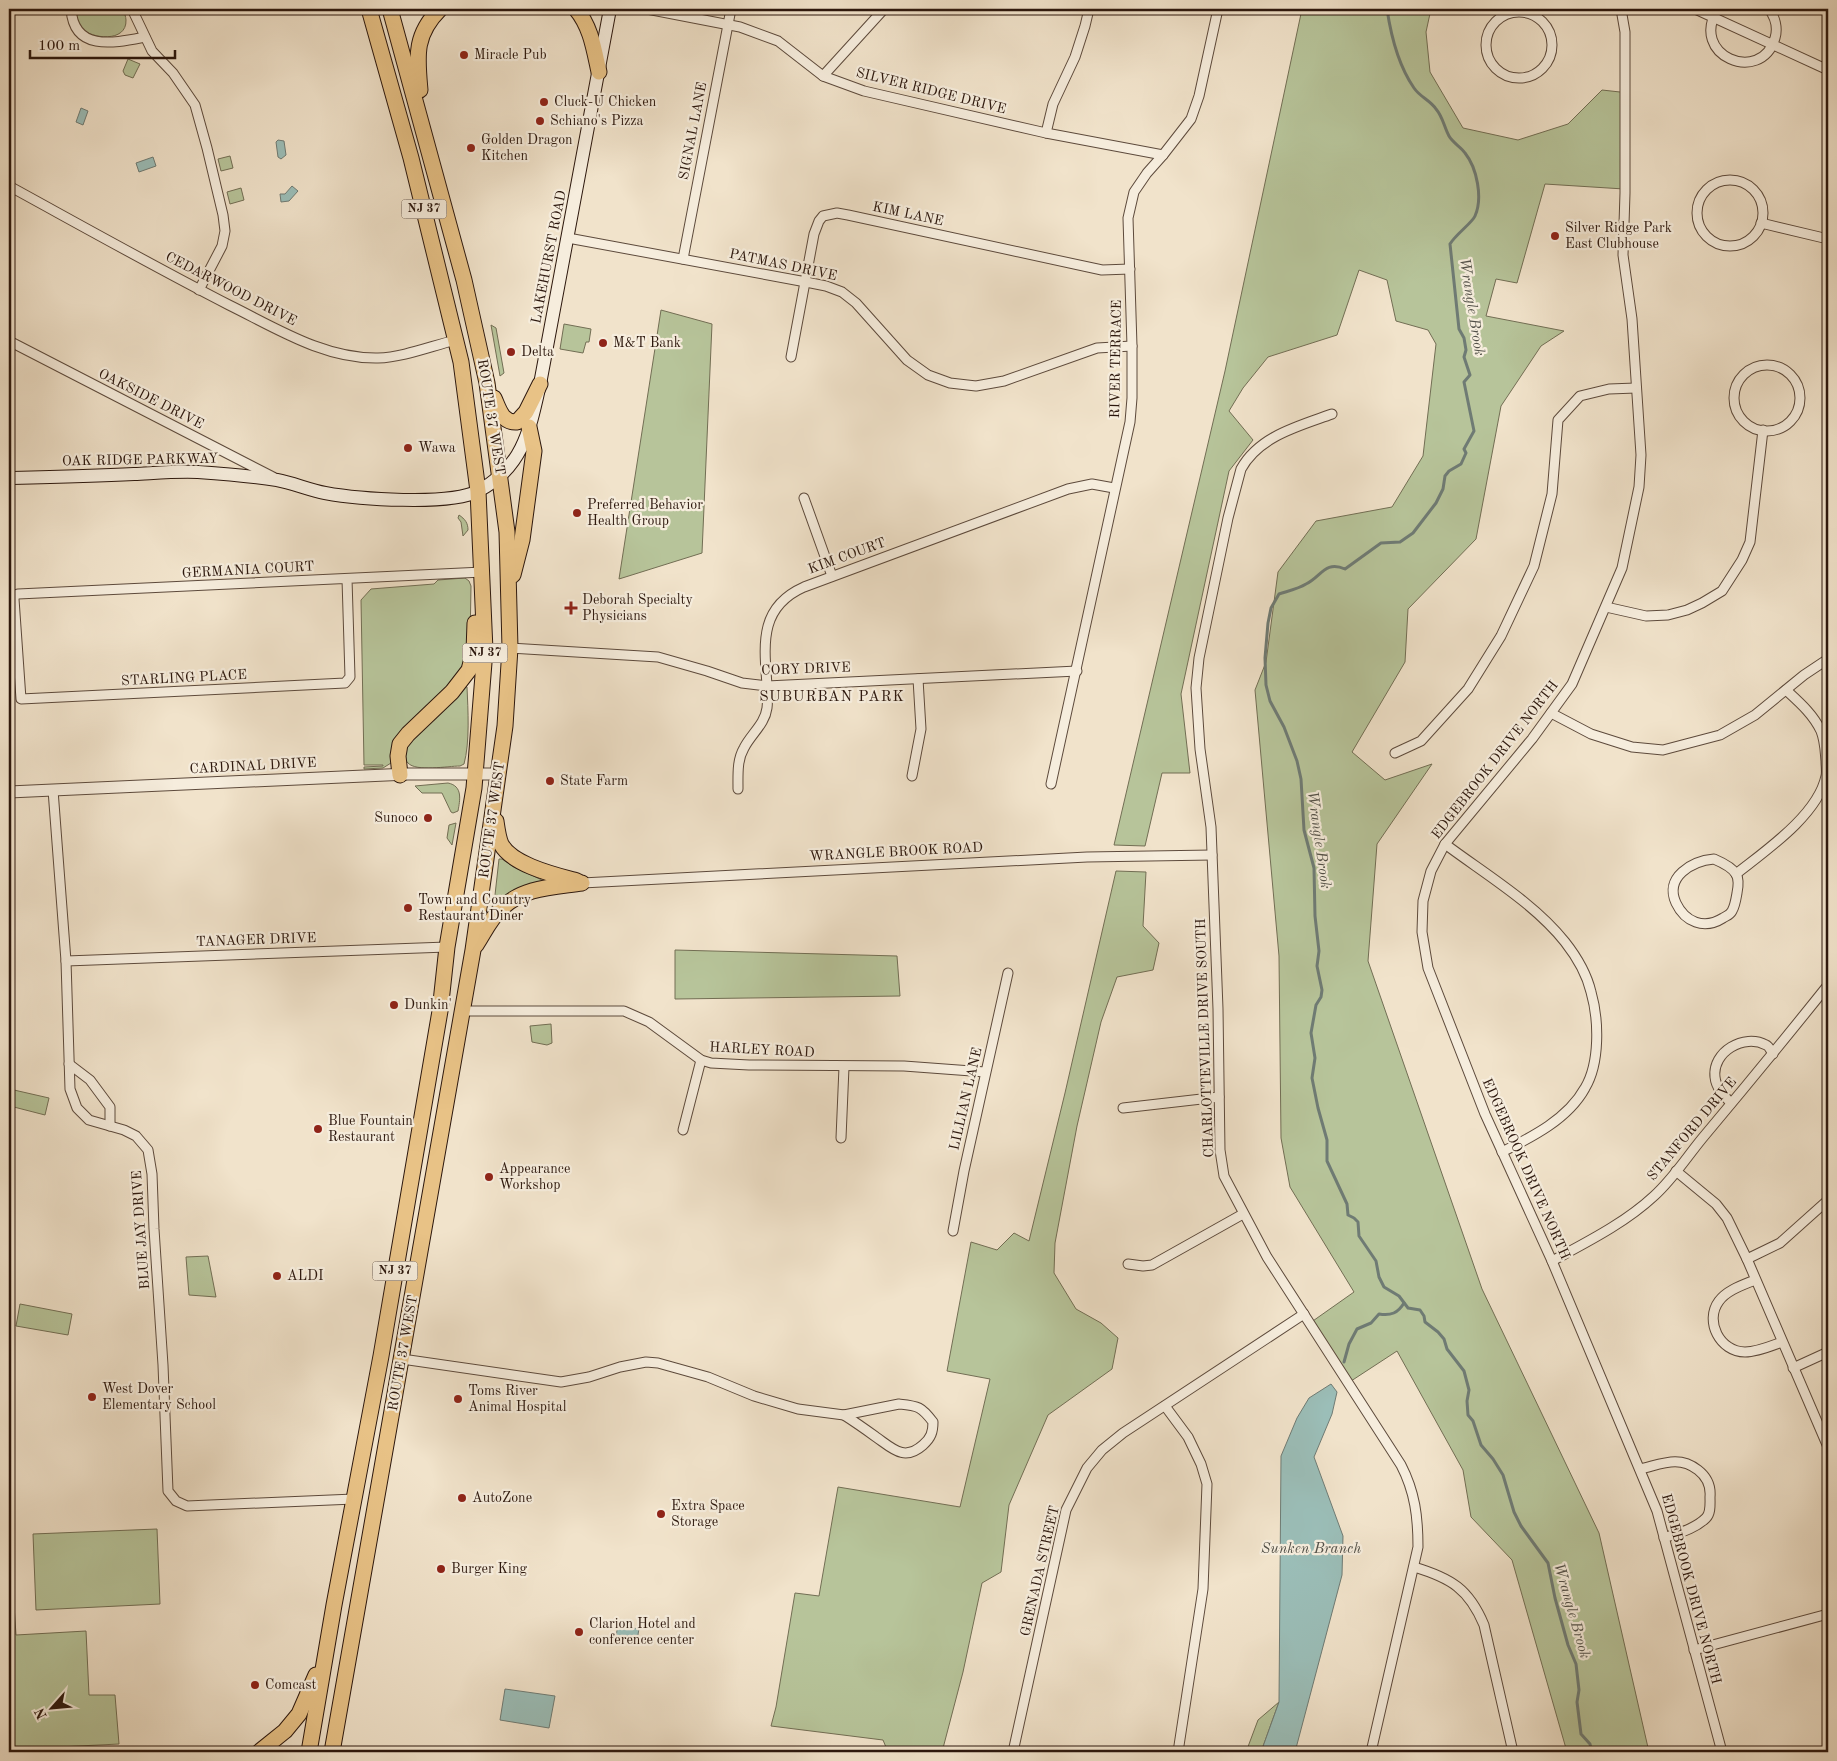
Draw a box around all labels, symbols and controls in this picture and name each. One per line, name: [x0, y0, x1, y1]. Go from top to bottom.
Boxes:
scale bar: [30, 28, 175, 60]
text: 100 m: [38, 39, 80, 54]
place label: Miracle Pub: [474, 48, 547, 62]
marker: Miracle Pub: [458, 49, 470, 61]
street label: SILVER RIDGE DRIVE: [854, 66, 1008, 116]
street label: SIGNAL LANE: [677, 81, 709, 181]
place label: Cluck-U Chicken: [554, 95, 657, 109]
marker: Cluck-U Chicken: [538, 96, 550, 108]
place label: Schiano's Pizza: [550, 114, 644, 128]
marker: Schiano's Pizza: [534, 115, 546, 127]
place label: Golden Dragon Kitchen: [481, 133, 573, 163]
marker: Golden Dragon Kitchen: [465, 142, 477, 154]
street label: LAKEHURST ROAD: [529, 189, 569, 325]
road number: NJ 37: [402, 200, 446, 218]
street label: KIM LANE: [871, 200, 945, 228]
place label: Silver Ridge Park East Clubhouse: [1565, 221, 1672, 251]
marker: Silver Ridge Park East Clubhouse: [1549, 230, 1561, 242]
street label: PATMAS DRIVE: [728, 247, 838, 283]
street label: CEDARWOOD DRIVE: [163, 250, 299, 328]
water label: Wrangle Brook: [1456, 257, 1486, 357]
street label: RIVER TERRACE: [1108, 300, 1124, 418]
place label: M&T Bank: [613, 336, 681, 350]
marker: M&T Bank: [597, 337, 609, 349]
place label: Delta: [521, 345, 554, 359]
marker: Delta: [505, 346, 517, 358]
street label: ROUTE 37 WEST: [475, 358, 507, 476]
street label: OAKSIDE DRIVE: [96, 366, 206, 432]
place label: Wawa: [418, 441, 456, 455]
marker: Wawa: [402, 442, 414, 454]
street label: OAK RIDGE PARKWAY: [62, 452, 218, 468]
place label: Preferred Behavior Health Group: [587, 498, 703, 528]
marker: Preferred Behavior Health Group: [571, 507, 583, 519]
street label: KIM COURT: [806, 535, 888, 577]
street label: GERMANIA COURT: [181, 560, 315, 580]
place label: Deborah Specialty Physicians: [582, 593, 694, 623]
marker: Deborah Specialty Physicians: [564, 601, 578, 615]
road number: NJ 37: [462, 644, 508, 662]
street label: CORY DRIVE: [761, 660, 851, 678]
street label: STARLING PLACE: [121, 668, 247, 688]
street label: EDGEBROOK DRIVE NORTH: [1429, 678, 1561, 842]
district label: SUBURBAN PARK: [759, 690, 905, 705]
street label: CARDINAL DRIVE: [189, 756, 317, 776]
street label: ROUTE 37 WEST: [477, 761, 507, 879]
place label: State Farm: [560, 774, 628, 788]
marker: State Farm: [544, 775, 556, 787]
water label: Wrangle Brook: [1304, 790, 1332, 890]
place label: Sunoco: [374, 811, 418, 825]
marker: Sunoco: [422, 812, 434, 824]
street label: WRANGLE BROOK ROAD: [809, 840, 983, 864]
place label: Town and Country Restaurant Diner: [418, 893, 532, 923]
marker: Town and Country Restaurant Diner: [402, 902, 414, 914]
street label: CHARLOTTEVILLE DRIVE SOUTH: [1194, 918, 1216, 1158]
street label: TANAGER DRIVE: [196, 931, 316, 949]
place label: Dunkin': [404, 998, 452, 1012]
marker: Dunkin': [388, 999, 400, 1011]
street label: HARLEY ROAD: [709, 1040, 815, 1060]
street label: LILLIAN LANE: [947, 1046, 985, 1152]
street label: STANFORD DRIVE: [1645, 1075, 1739, 1183]
street label: EDGEBROOK DRIVE NORTH: [1480, 1076, 1572, 1262]
place label: Blue Fountain Restaurant: [328, 1114, 413, 1144]
marker: Blue Fountain Restaurant: [312, 1123, 324, 1135]
place label: Appearance Workshop: [499, 1162, 570, 1192]
street label: BLUE JAY DRIVE: [130, 1170, 152, 1290]
marker: Appearance Workshop: [483, 1171, 495, 1183]
road number: NJ 37: [372, 1262, 418, 1280]
place label: ALDI: [287, 1269, 324, 1283]
marker: ALDI: [271, 1270, 283, 1282]
street label: ROUTE 37 WEST: [386, 1294, 420, 1412]
place label: West Dover Elementary School: [102, 1382, 216, 1412]
place label: Toms River Animal Hospital: [468, 1384, 567, 1414]
marker: West Dover Elementary School: [86, 1391, 98, 1403]
marker: Toms River Animal Hospital: [452, 1393, 464, 1405]
place label: AutoZone: [472, 1491, 532, 1505]
marker: AutoZone: [456, 1492, 468, 1504]
street label: EDGEBROOK DRIVE NORTH: [1659, 1492, 1723, 1686]
place label: Extra Space Storage: [671, 1499, 745, 1529]
street label: GRENADA STREET: [1018, 1504, 1062, 1638]
marker: Extra Space Storage: [655, 1508, 667, 1520]
water label: Sunken Branch: [1261, 1542, 1361, 1557]
water label: Wrangle Brook: [1550, 1561, 1592, 1661]
place label: Burger King: [451, 1562, 527, 1576]
marker: Burger King: [435, 1563, 447, 1575]
place label: Clarion Hotel and conference center: [589, 1617, 696, 1647]
marker: Clarion Hotel and conference center: [573, 1626, 585, 1638]
place label: Comcast: [265, 1678, 317, 1692]
marker: Comcast: [249, 1679, 261, 1691]
north arrow: [28, 1684, 78, 1734]
text: N: [33, 1705, 50, 1721]

